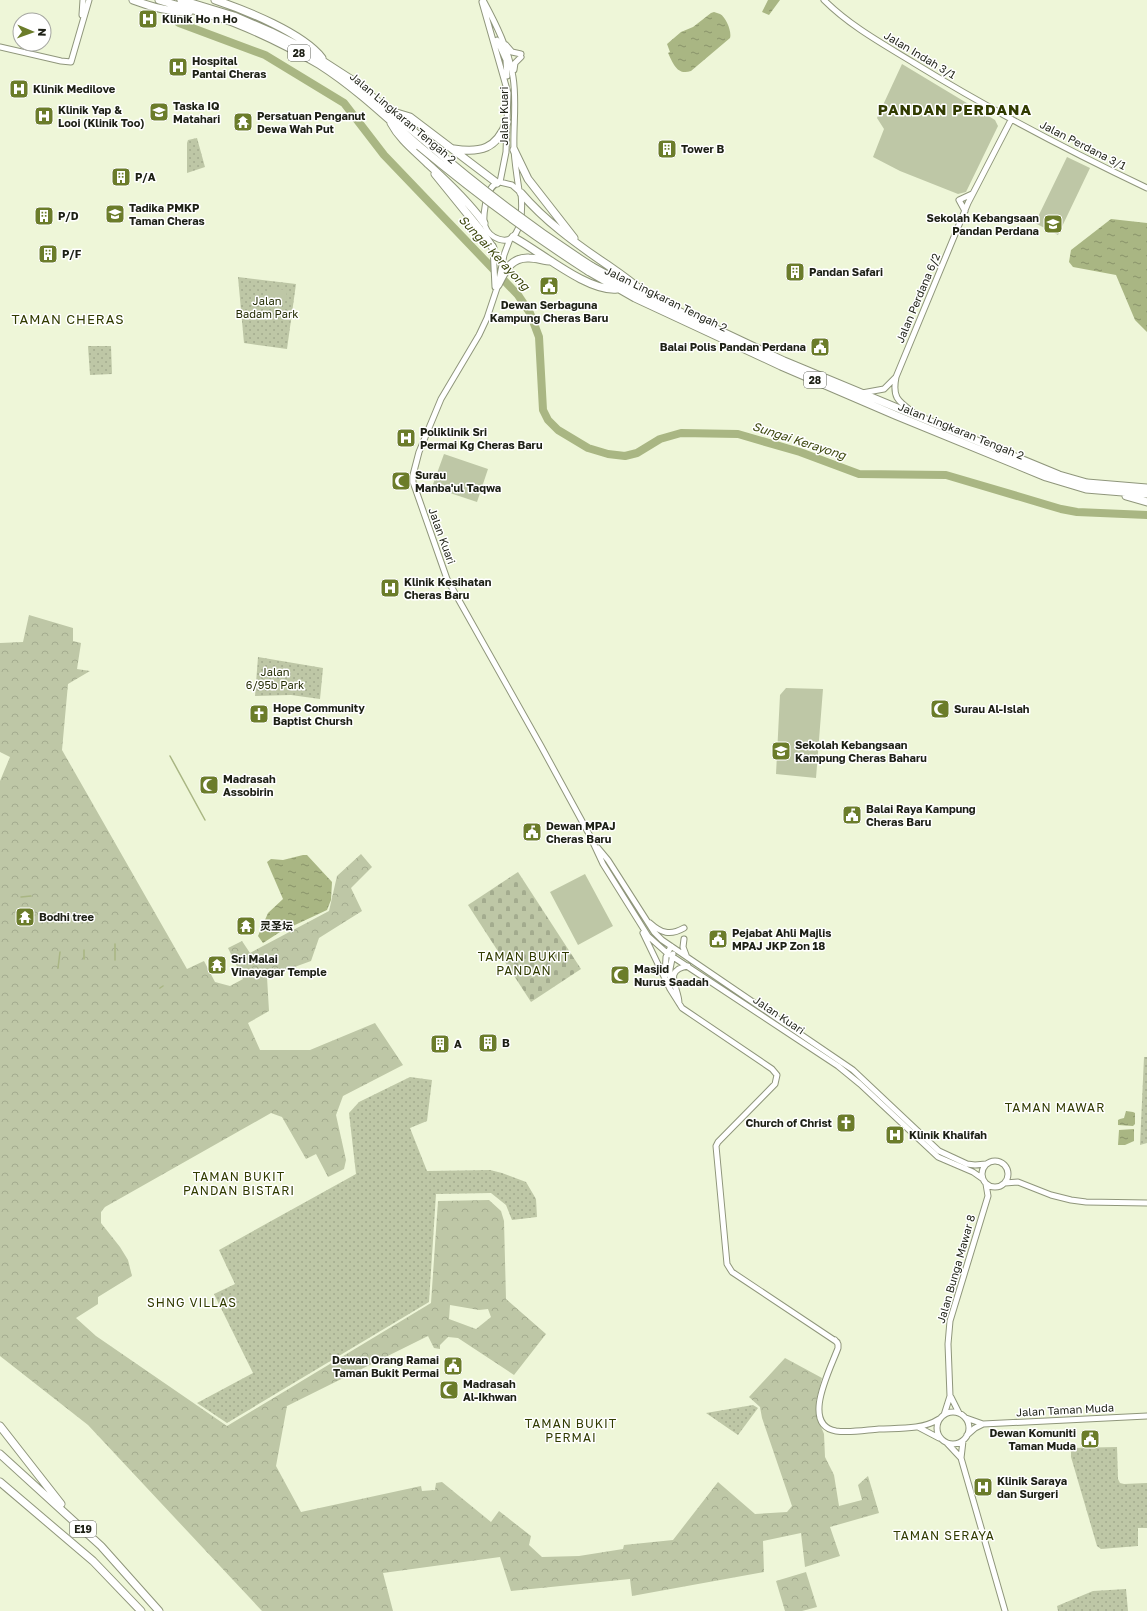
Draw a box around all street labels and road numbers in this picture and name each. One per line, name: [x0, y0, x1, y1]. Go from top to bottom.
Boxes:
street label: Jalan Indah 3/1: [882, 28, 958, 81]
road number: 28: [288, 45, 310, 61]
street label: Jalan Lingkaran Tengah 2: [348, 69, 459, 166]
street label: Jalan Kuari: [497, 86, 510, 146]
street label: Jalan Perdana 3/1: [1038, 117, 1128, 172]
street label: Jalan Perdana 6/2: [893, 251, 942, 345]
street label: Jalan Lingkaran Tengah 2: [603, 263, 729, 334]
road number: 28: [804, 372, 826, 388]
street label: Jalan Lingkaran Tengah 2: [896, 399, 1026, 462]
street label: Jalan Kuari: [426, 506, 459, 566]
street label: Jalan Kuari: [751, 993, 807, 1037]
street label: Jalan Bunga Mawar 8: [934, 1213, 977, 1325]
street label: Jalan Taman Muda: [1016, 1400, 1114, 1419]
road number: E19: [70, 1521, 96, 1537]

